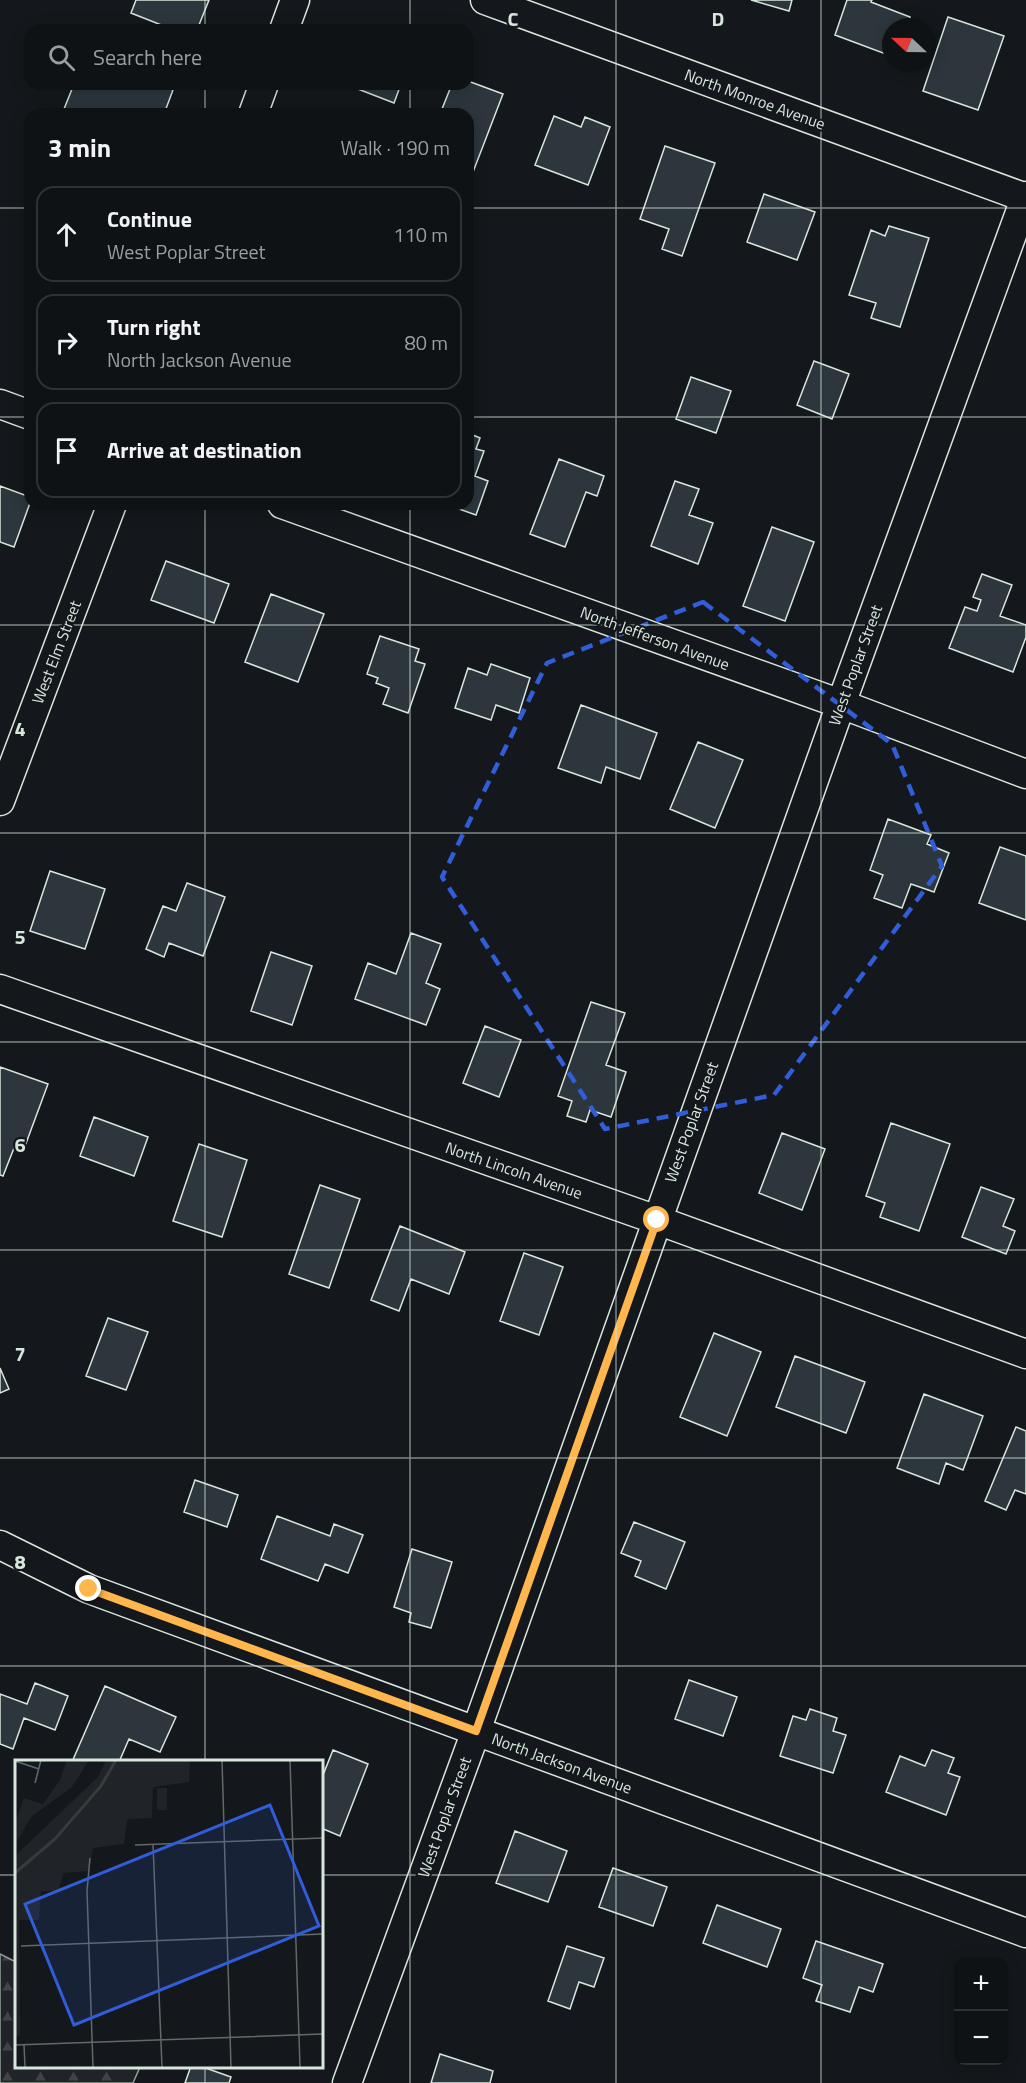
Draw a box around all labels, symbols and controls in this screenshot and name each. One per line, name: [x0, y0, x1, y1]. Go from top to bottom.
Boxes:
text: C: [508, 3, 519, 34]
text: D: [712, 3, 724, 34]
north arrow: [882, 18, 936, 72]
search box: [24, 24, 474, 90]
text: Search here: [93, 40, 202, 74]
icon: search: [45, 41, 78, 74]
street label: North Monroe Avenue: [681, 62, 829, 136]
text: 3 min: [48, 128, 111, 167]
text: Walk · 190 m: [341, 132, 450, 163]
text: Continue: [107, 202, 192, 236]
icon: ahead: [50, 218, 83, 251]
text: 110 m: [393, 219, 448, 250]
text: West Poplar Street: [107, 236, 266, 267]
text: Turn right: [107, 310, 201, 344]
icon: right: [50, 326, 83, 359]
text: 80 m: [404, 327, 448, 358]
text: North Jackson Avenue: [107, 344, 292, 375]
text: Arrive at destination: [107, 433, 302, 467]
icon: arrive: [50, 434, 83, 467]
street label: West Elm Street: [25, 596, 87, 707]
street label: North Jefferson Avenue: [577, 600, 733, 676]
street label: West Poplar Street: [822, 601, 888, 729]
text: 4: [14, 713, 26, 744]
text: 5: [14, 921, 26, 952]
street label: West Poplar Street: [658, 1058, 724, 1186]
text: 6: [14, 1129, 26, 1160]
street label: North Lincoln Avenue: [442, 1135, 586, 1205]
route start: [643, 1206, 669, 1232]
text: 7: [14, 1338, 26, 1369]
text: 8: [14, 1546, 26, 1577]
route end: [75, 1575, 101, 1601]
street label: North Jackson Avenue: [488, 1726, 636, 1800]
street label: West Poplar Street: [411, 1753, 477, 1881]
inset map: [15, 1760, 322, 2068]
map controls: [954, 1957, 1008, 2065]
button: +: [954, 1957, 1008, 2011]
button: −: [954, 2011, 1008, 2065]

